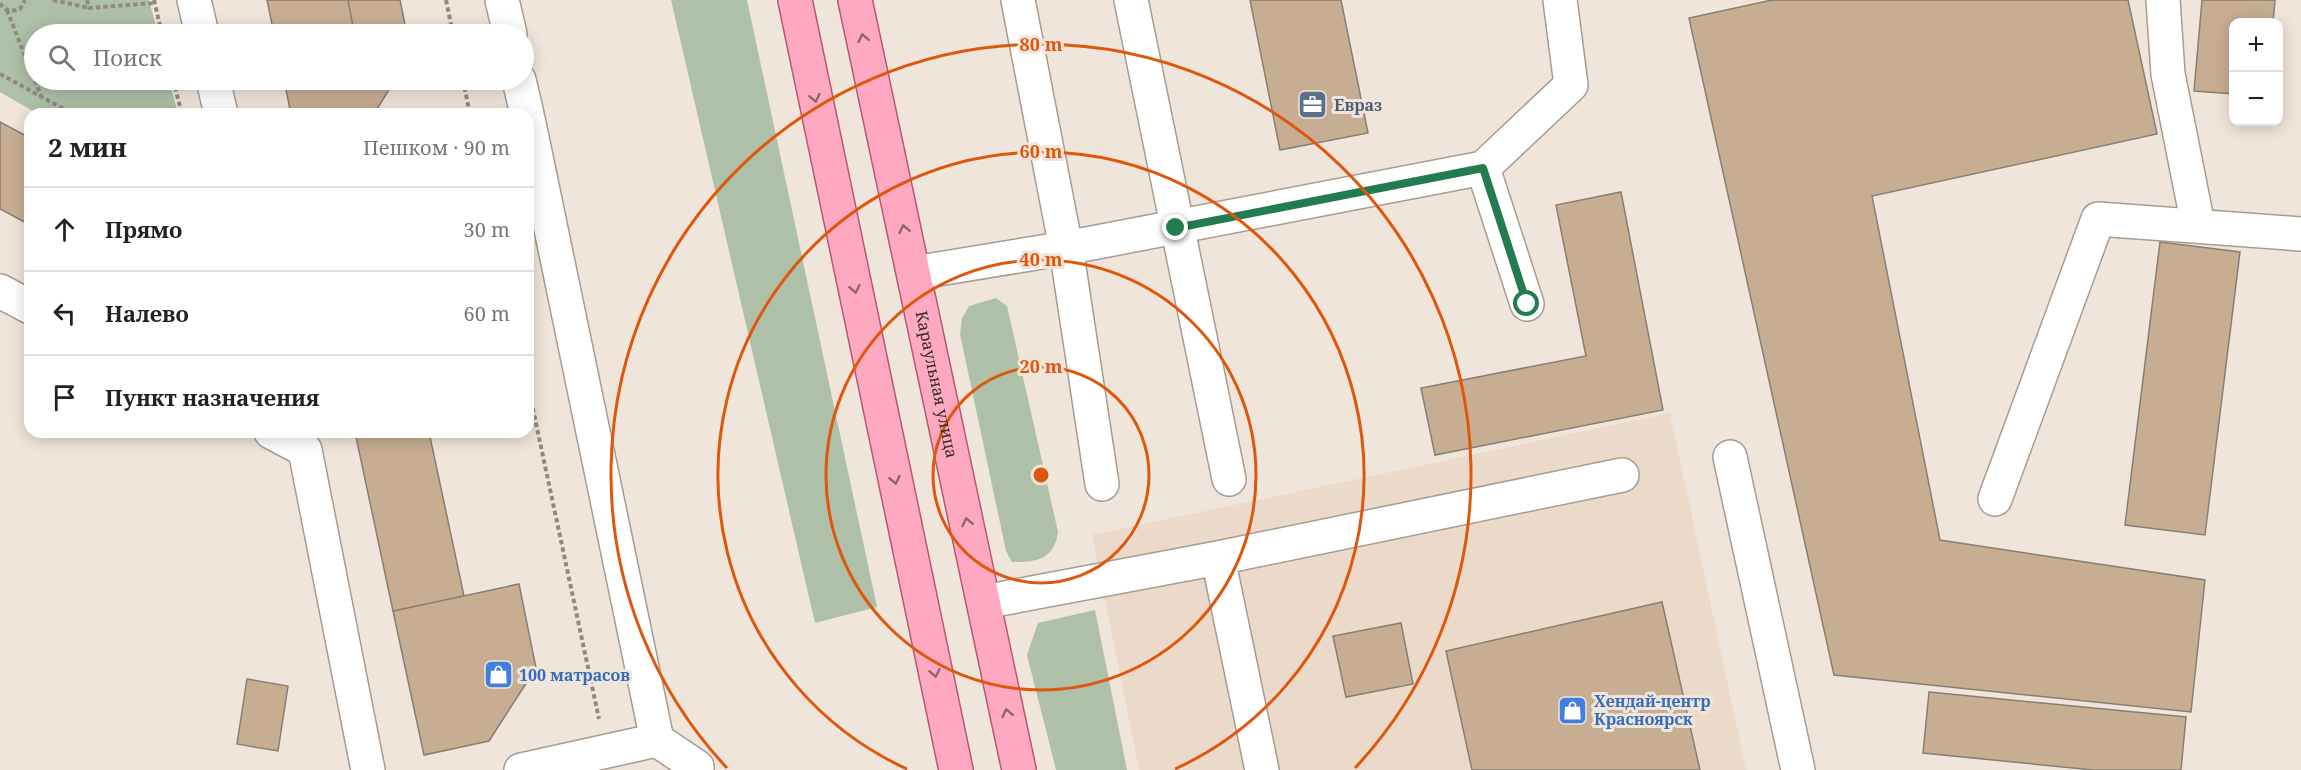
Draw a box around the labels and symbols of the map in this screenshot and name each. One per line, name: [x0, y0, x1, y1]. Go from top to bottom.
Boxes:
text: 80 m: [1020, 32, 1063, 56]
one-way arrow: [857, 33, 870, 43]
office icon: Евраз: [1297, 89, 1329, 121]
one-way arrow: [808, 93, 821, 103]
place label: Евраз: [1334, 94, 1382, 116]
text: 60 m: [1020, 139, 1063, 163]
route end: [1162, 214, 1188, 240]
one-way arrow: [898, 224, 911, 234]
text: 40 m: [1020, 247, 1063, 271]
one-way arrow: [848, 284, 861, 294]
route start: [1513, 290, 1539, 316]
street label: Караульная улица: [911, 309, 963, 460]
text: 20 m: [1020, 354, 1063, 378]
centre of rings: [1031, 465, 1051, 485]
one-way arrow: [888, 475, 901, 485]
one-way arrow: [961, 517, 974, 527]
shop icon: 100 матрасов: [482, 659, 514, 691]
place label: 100 матрасов: [519, 664, 630, 686]
one-way arrow: [928, 668, 941, 678]
place label: Хендай-центр Красноярск: [1594, 690, 1711, 730]
shop icon: Хендай-центр Красноярск: [1557, 694, 1589, 726]
one-way arrow: [1002, 708, 1015, 718]

